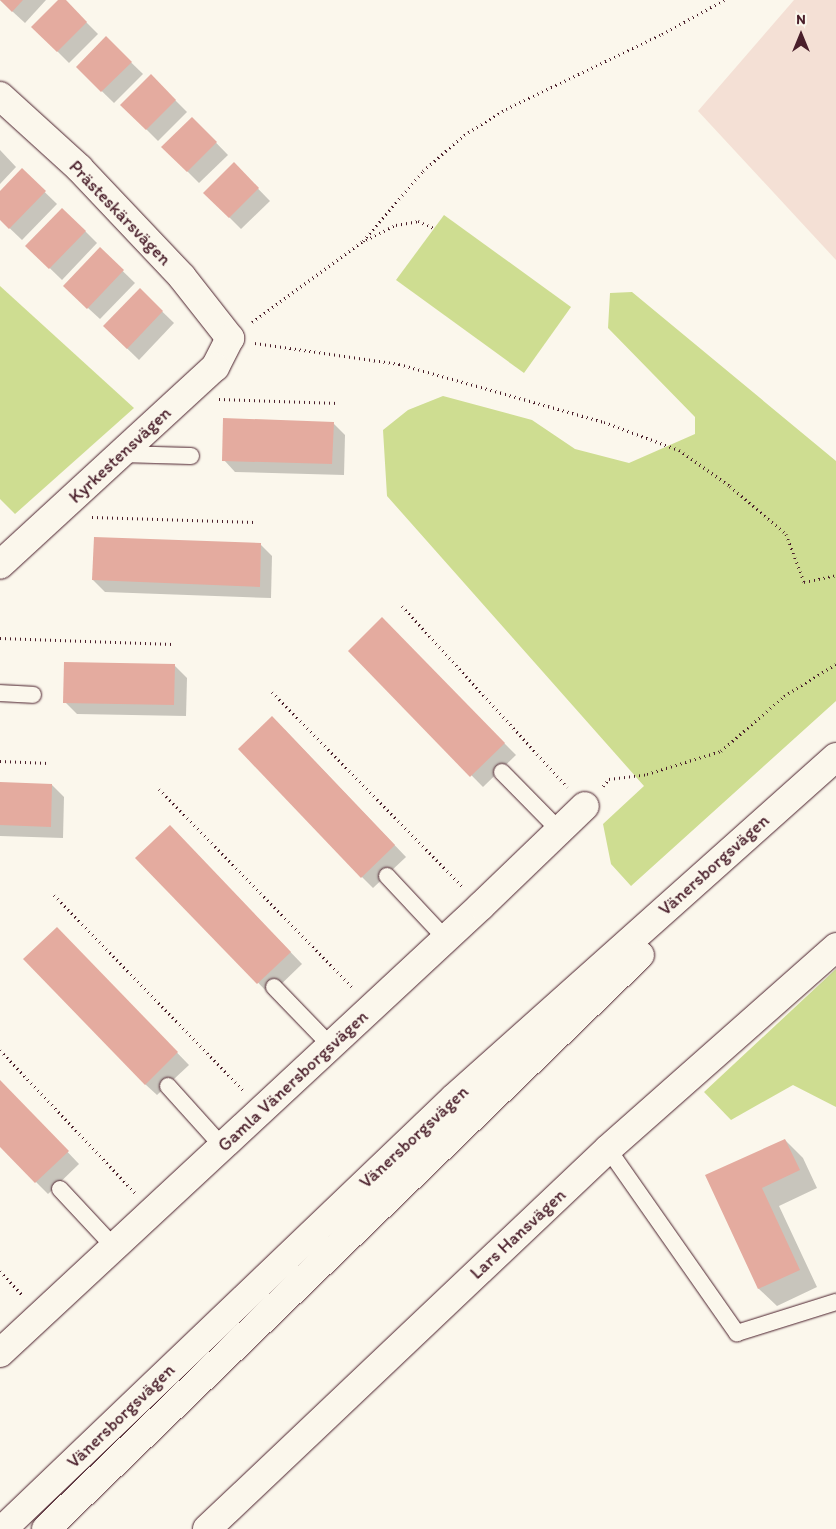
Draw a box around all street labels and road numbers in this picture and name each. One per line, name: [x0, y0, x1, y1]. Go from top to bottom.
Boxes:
street label: Prästeskärsvägen: [64, 156, 176, 270]
street label: Kyrkestensvägen: [64, 402, 176, 508]
street label: Vänersborgsvägen: [654, 810, 774, 920]
street label: Gamla Vänersborgsvägen: [214, 1006, 372, 1156]
street label: Vänersborgsvägen: [355, 1081, 473, 1193]
street label: Lars Hansvägen: [466, 1184, 570, 1284]
street label: Vänersborgsvägen: [63, 1359, 179, 1473]

